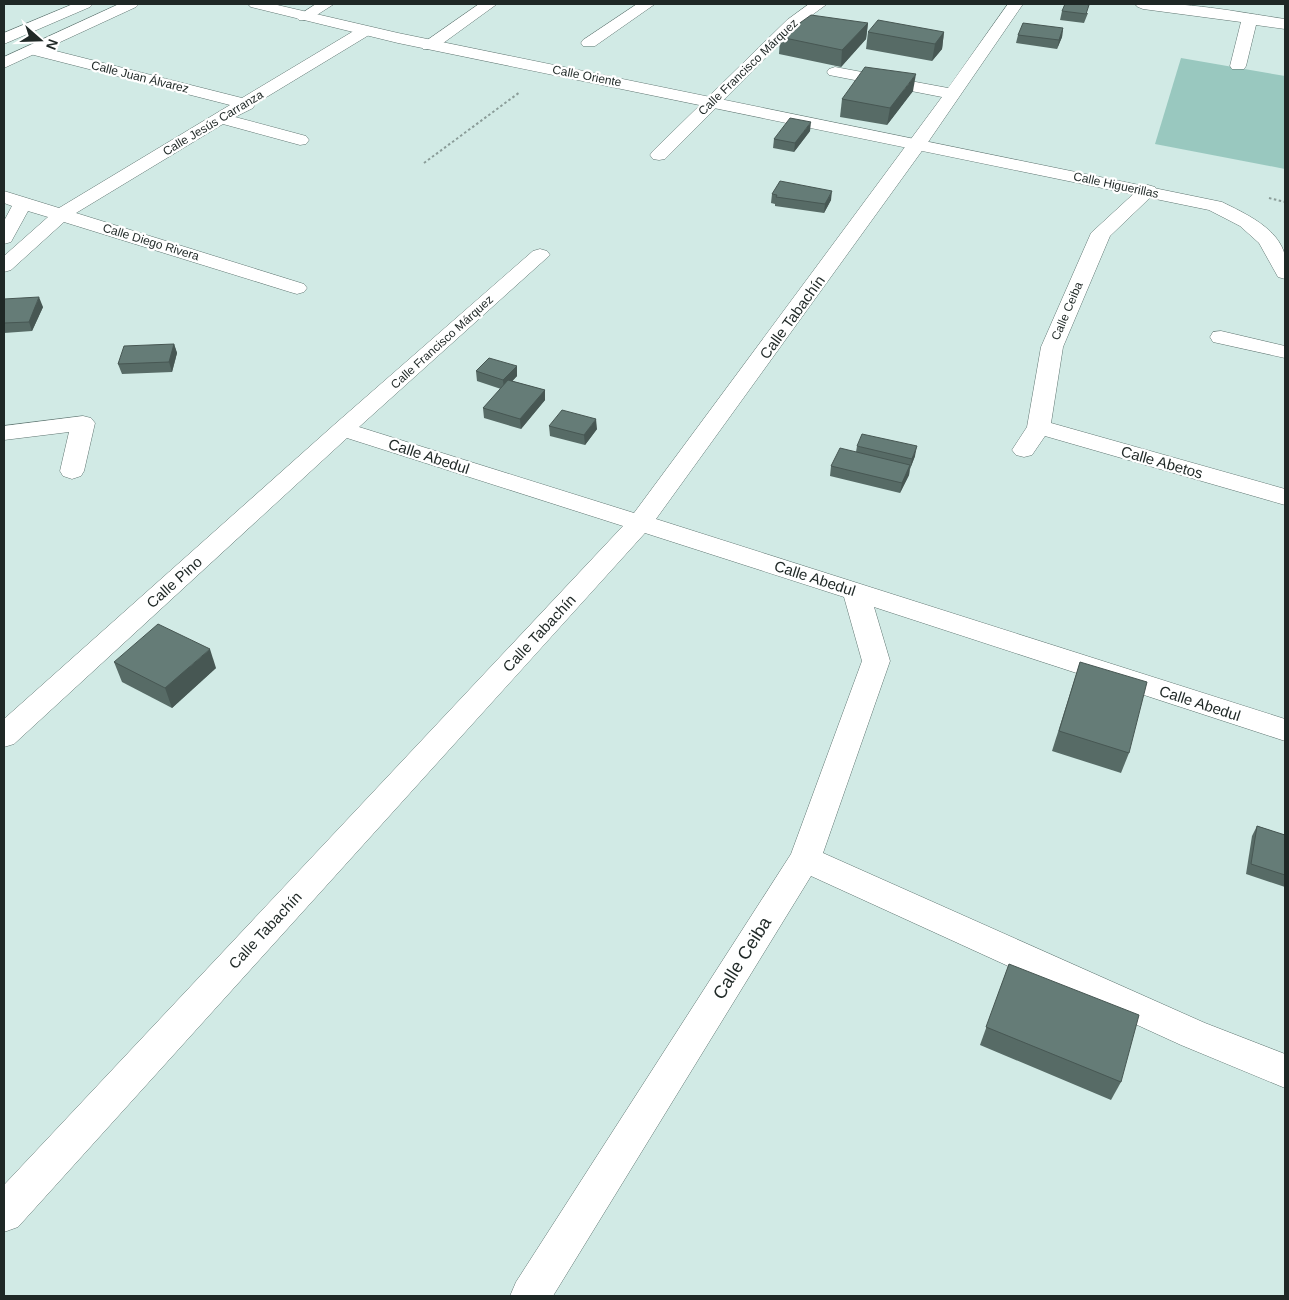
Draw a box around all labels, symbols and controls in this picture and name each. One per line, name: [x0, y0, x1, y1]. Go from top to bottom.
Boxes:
north arrow: [15, 15, 65, 65]
street label: Calle Francisco Márquez: [695, 16, 801, 118]
text: N: [43, 37, 61, 52]
street label: Calle Juan Álvarez: [90, 57, 190, 96]
street label: Calle Oriente: [551, 62, 623, 90]
street label: Calle Jesús Carranza: [160, 87, 266, 159]
street label: Calle Higuerillas: [1072, 169, 1160, 201]
street label: Calle Diego Rivera: [101, 221, 201, 263]
street label: Calle Tabachín: [756, 272, 828, 362]
street label: Calle Ceiba: [1048, 279, 1086, 342]
street label: Calle Francisco Márquez: [388, 292, 496, 392]
street label: Calle Abedul: [386, 435, 472, 477]
street label: Calle Abetos: [1119, 442, 1205, 482]
street label: Calle Pino: [143, 553, 205, 611]
street label: Calle Abedul: [772, 557, 858, 599]
street label: Calle Tabachín: [499, 591, 579, 675]
street label: Calle Abedul: [1157, 682, 1243, 724]
street label: Calle Tabachín: [225, 888, 305, 972]
street label: Calle Ceiba: [709, 912, 776, 1003]

